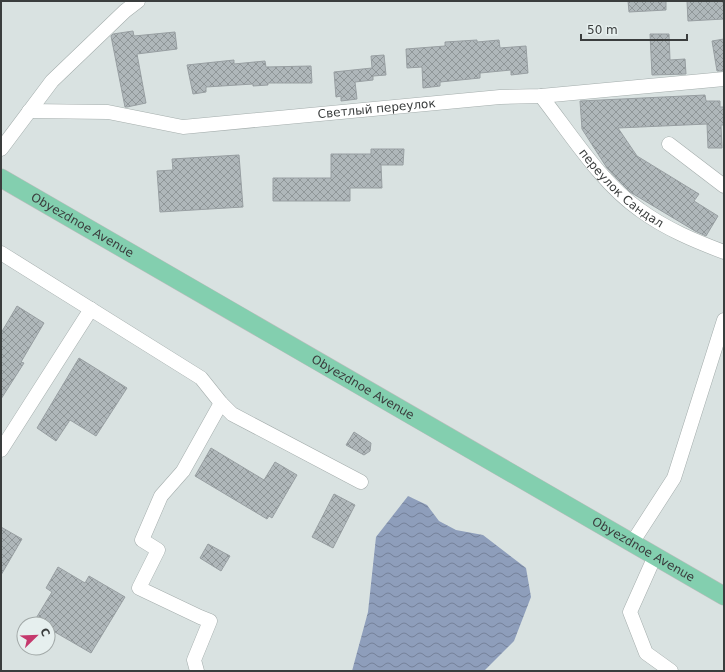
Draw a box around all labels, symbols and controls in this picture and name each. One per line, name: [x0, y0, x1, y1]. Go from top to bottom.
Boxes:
scale bar: [581, 16, 687, 42]
text: 50 m: [587, 23, 618, 37]
street label: Светлый переулок: [317, 96, 436, 121]
street label: переулок Сандал: [576, 146, 666, 230]
street label: Obyezdnoe Avenue: [29, 190, 136, 260]
street label: Obyezdnoe Avenue: [309, 352, 417, 422]
street label: Obyezdnoe Avenue: [590, 514, 697, 585]
north arrow: [16, 616, 56, 656]
text: С: [37, 626, 52, 639]

